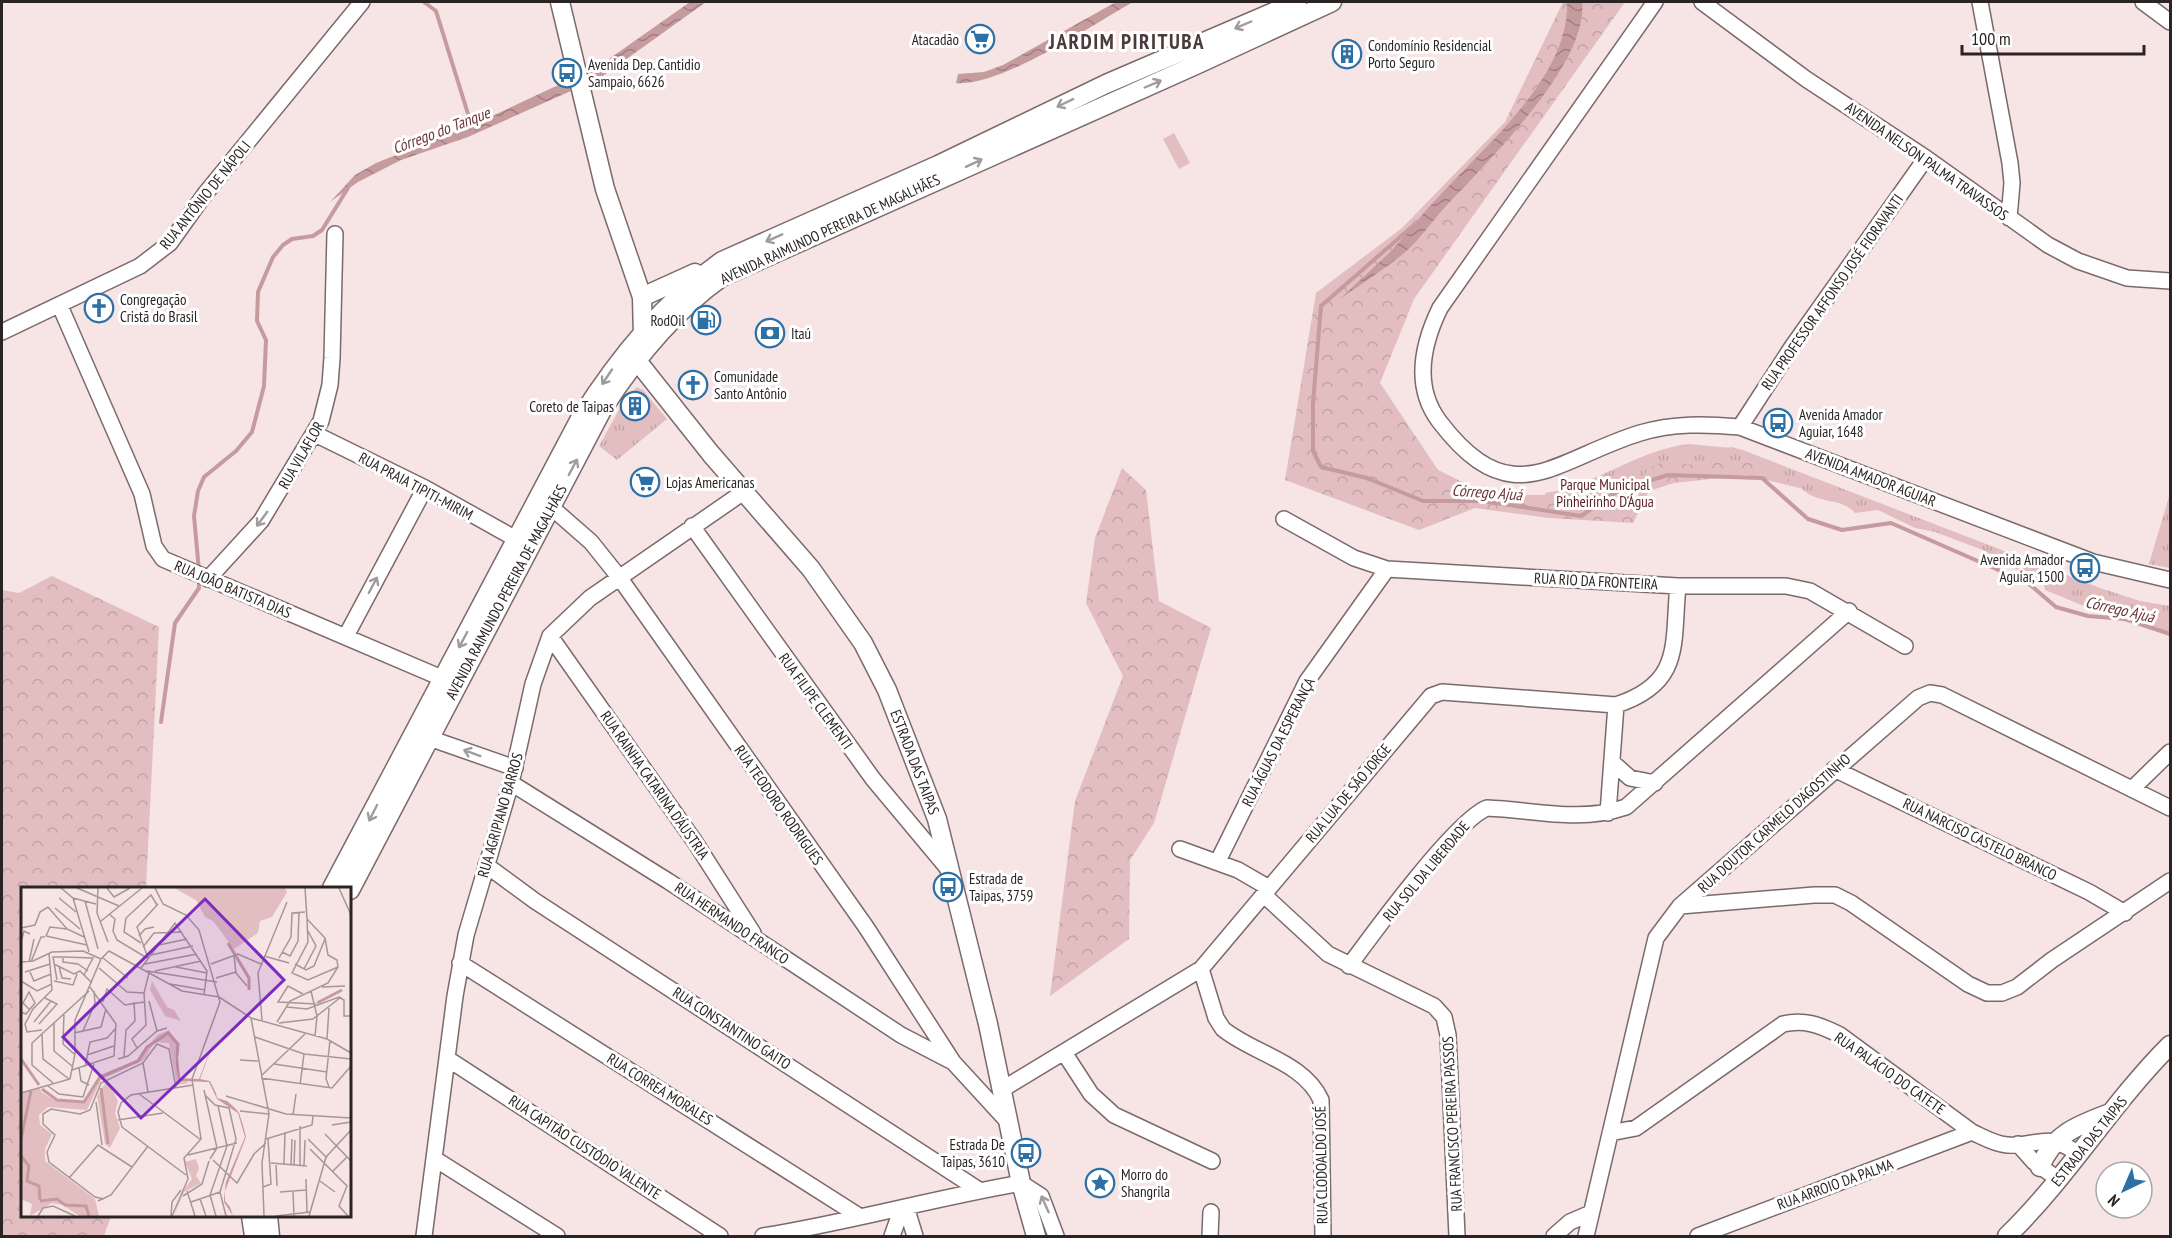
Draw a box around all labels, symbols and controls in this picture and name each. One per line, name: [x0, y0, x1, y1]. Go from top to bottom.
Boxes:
scale bar: [1962, 18, 2144, 56]
one-way arrow: [1234, 20, 1252, 31]
supermarket icon: Atacadão: [964, 23, 996, 55]
text: 100 m: [1971, 27, 2011, 50]
district label: JARDIM PIRITUBA: [1048, 28, 1205, 55]
place label: Atacadão: [912, 30, 959, 49]
place label: Condomínio Residencial Porto Seguro: [1368, 36, 1492, 72]
building icon: Condomínio Residencial Porto Seguro: [1331, 38, 1363, 70]
place label: Avenida Dep. Cantidio Sampaio, 6626: [588, 55, 700, 91]
bus stop icon: Avenida Dep. Cantidio Sampaio, 6626: [551, 57, 583, 89]
one-way arrow: [1143, 78, 1161, 89]
street label: AVENIDA NELSON PALMA TRAVASSOS: [1842, 97, 2012, 225]
one-way arrow: [1056, 98, 1074, 110]
water label: Córrego do Tanque: [389, 102, 494, 158]
street label: RUA ANTÔNIO DE NÁPOLI: [155, 137, 255, 253]
one-way arrow: [965, 157, 983, 168]
street label: AVENIDA RAIMUNDO PEREIRA DE MAGALHÃES: [717, 170, 943, 288]
street label: RUA PROFESSOR AFFONSO JOSÉ FIORAVANTI: [1757, 190, 1907, 394]
one-way arrow: [765, 233, 783, 244]
place label: Congregação Cristã do Brasil: [120, 290, 198, 326]
church icon: Congregação Cristã do Brasil: [83, 292, 115, 324]
fuel station icon: RodOil: [690, 304, 722, 336]
place label: RodOil: [650, 311, 686, 330]
bank icon: Itaú: [754, 317, 786, 349]
place label: Itaú: [791, 324, 811, 343]
place label: Comunidade Santo Antônio: [714, 367, 787, 403]
one-way arrow: [601, 368, 613, 385]
church icon: Comunidade Santo Antônio: [677, 369, 709, 401]
building icon: Coreto de Taipas: [619, 390, 651, 422]
place label: Coreto de Taipas: [529, 397, 614, 416]
place label: Avenida Amador Aguiar, 1648: [1799, 405, 1884, 441]
bus stop icon: Avenida Amador Aguiar, 1648: [1762, 407, 1794, 439]
street label: RUA VILAFLOR: [274, 418, 328, 492]
street label: AVENIDA AMADOR AGUIAR: [1803, 443, 1939, 511]
street label: RUA PRAIA TIPITI-MIRIM: [356, 448, 476, 524]
one-way arrow: [567, 459, 579, 476]
supermarket icon: Lojas Americanas: [629, 466, 661, 498]
place label: Lojas Americanas: [666, 473, 755, 492]
park label: Parque Municipal Pinheirinho D'Água: [1556, 475, 1654, 511]
water label: Córrego Ajuá: [1451, 480, 1524, 505]
street label: AVENIDA RAIMUNDO PEREIRA DE MAGALHÃES: [441, 481, 571, 703]
one-way arrow: [256, 510, 268, 526]
place label: Avenida Amador Aguiar, 1500: [1980, 550, 2065, 586]
bus stop icon: Avenida Amador Aguiar, 1500: [2069, 552, 2101, 584]
street label: RUA JOÃO BATISTA DIAS: [172, 556, 294, 622]
street label: RUA RIO DA FRONTEIRA: [1534, 568, 1659, 594]
one-way arrow: [367, 577, 379, 594]
water label: Córrego Ajuá: [2084, 591, 2158, 627]
one-way arrow: [457, 630, 468, 648]
street label: RUA FILIPE CLEMENTI: [775, 649, 857, 753]
street label: RUA ÁGUAS DA ESPERANÇA: [1237, 674, 1319, 810]
street label: RUA RAINHA CATARINA D'ÁUSTRIA: [596, 707, 714, 864]
street label: ESTRADA DAS TAIPAS: [886, 707, 944, 817]
street label: RUA LUA DE SÃO JORGE: [1301, 740, 1395, 846]
street label: RUA TEODORO RODRIGUES: [731, 742, 827, 868]
one-way arrow: [463, 746, 482, 757]
street label: RUA DOUTOR CARMELO D'AGOSTINHO: [1694, 749, 1854, 897]
street label: RUA AGRIPIANO BARROS: [473, 750, 527, 880]
street label: RUA NARCISO CASTELO BRANCO: [1900, 793, 2060, 885]
one-way arrow: [367, 803, 378, 821]
street label: RUA SOL DA LIBERDADE: [1379, 817, 1473, 925]
place label: Estrada de Taipas, 3759: [969, 869, 1033, 905]
bus stop icon: Estrada de Taipas, 3759: [932, 871, 964, 903]
street label: RUA HERMANDO FRANCO: [671, 878, 793, 968]
inset map: [21, 887, 351, 1217]
street label: RUA CONSTANTINO GAITO: [669, 983, 795, 1073]
street label: RUA PALÁCIO DO CATETE: [1831, 1028, 1949, 1118]
street label: RUA FRANCISCO PEREIRA PASSOS: [1438, 1036, 1466, 1212]
street label: RUA CORREA MORALES: [604, 1049, 716, 1129]
street label: RUA CAPITÃO CUSTÓDIO VALENTE: [505, 1091, 665, 1203]
street label: ESTRADA DAS TAIPAS: [2047, 1092, 2131, 1190]
street label: RUA CLODOALDO JOSÉ: [1310, 1106, 1332, 1224]
place label: Estrada De Taipas, 3610: [941, 1135, 1005, 1171]
bus stop icon: Estrada De Taipas, 3610: [1010, 1137, 1042, 1169]
street label: RUA ARROIO DA PALMA: [1774, 1154, 1896, 1214]
north arrow: [2094, 1160, 2154, 1220]
place label: Morro do Shangrila: [1121, 1165, 1170, 1201]
place icon: Morro do Shangrila: [1084, 1167, 1116, 1199]
text: N: [2104, 1191, 2124, 1211]
one-way arrow: [1038, 1196, 1050, 1214]

